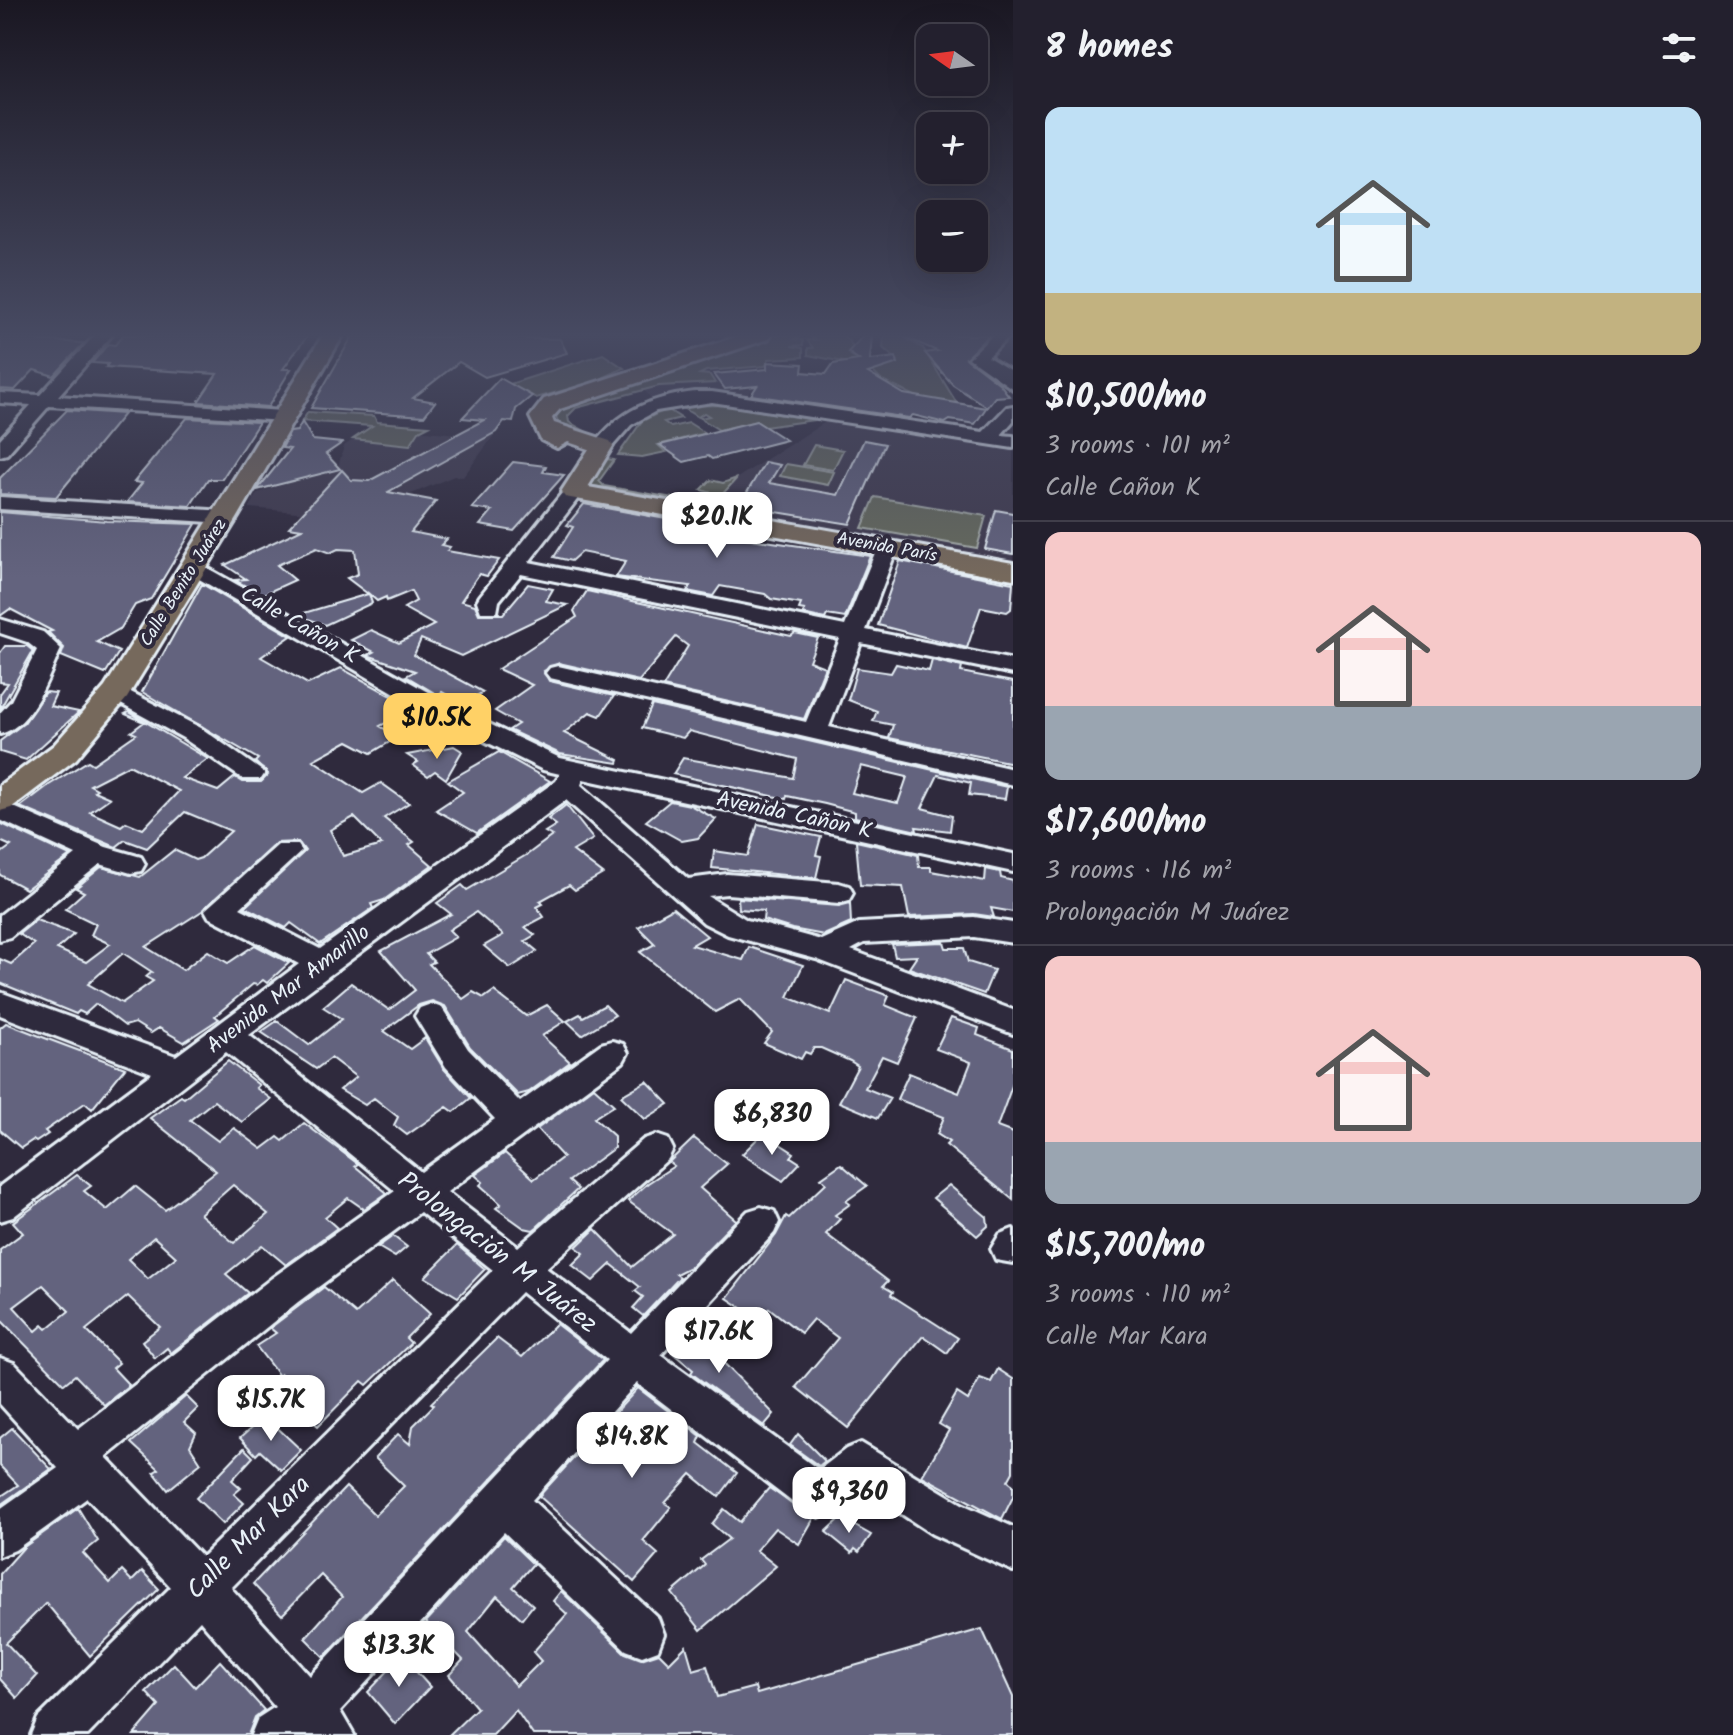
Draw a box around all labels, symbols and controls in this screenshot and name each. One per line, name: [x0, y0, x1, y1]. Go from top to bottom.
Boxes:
text: 8 homes: [1045, 21, 1173, 75]
north arrow: [916, 24, 988, 96]
map controls: [916, 24, 988, 272]
icon: filters: [1657, 26, 1701, 70]
button: +: [916, 112, 988, 184]
icon: home: [1301, 159, 1445, 303]
button: −: [916, 200, 988, 272]
text: $10,500/mo: [1045, 371, 1207, 425]
text: 3 rooms · 101 m²: [1045, 425, 1230, 467]
text: Calle Cañon K: [1045, 467, 1201, 509]
pin: $20.1K: [652, 492, 782, 560]
text: $20.1K: [680, 497, 754, 539]
street label: Calle Benito Juárez: [133, 513, 235, 653]
street label: Avenida París: [835, 525, 940, 571]
street label: Calle Cañon K: [233, 578, 365, 674]
icon: home: [1301, 584, 1445, 728]
pin: $10.5K: [372, 693, 502, 761]
text: $10.5K: [401, 698, 473, 740]
street label: Avenida Cañon K: [713, 782, 875, 850]
text: $17,600/mo: [1045, 796, 1207, 850]
text: 3 rooms · 116 m²: [1045, 850, 1231, 892]
text: Prolongación M Juárez: [1045, 892, 1289, 934]
street label: Avenida Mar Amarillo: [199, 916, 379, 1064]
icon: home: [1301, 1008, 1445, 1152]
pin: $6,830: [707, 1089, 837, 1157]
text: $6,830: [732, 1094, 812, 1136]
street label: Prolongación M Juárez: [388, 1161, 606, 1345]
text: $15,700/mo: [1045, 1220, 1205, 1274]
text: 3 rooms · 110 m²: [1045, 1274, 1230, 1316]
pin: $17.6K: [654, 1307, 784, 1375]
text: $17.6K: [683, 1312, 755, 1354]
text: Calle Mar Kara: [1045, 1316, 1208, 1358]
pin: $15.7K: [206, 1375, 336, 1443]
text: $15.7K: [236, 1380, 306, 1422]
pin: $14.8K: [567, 1412, 697, 1480]
text: $14.8K: [595, 1417, 669, 1459]
street label: Calle Mar Kara: [177, 1466, 321, 1610]
pin: $9,360: [784, 1467, 914, 1535]
text: $9,360: [810, 1472, 888, 1514]
pin: $13.3K: [334, 1621, 464, 1689]
text: $13.3K: [362, 1626, 436, 1668]

